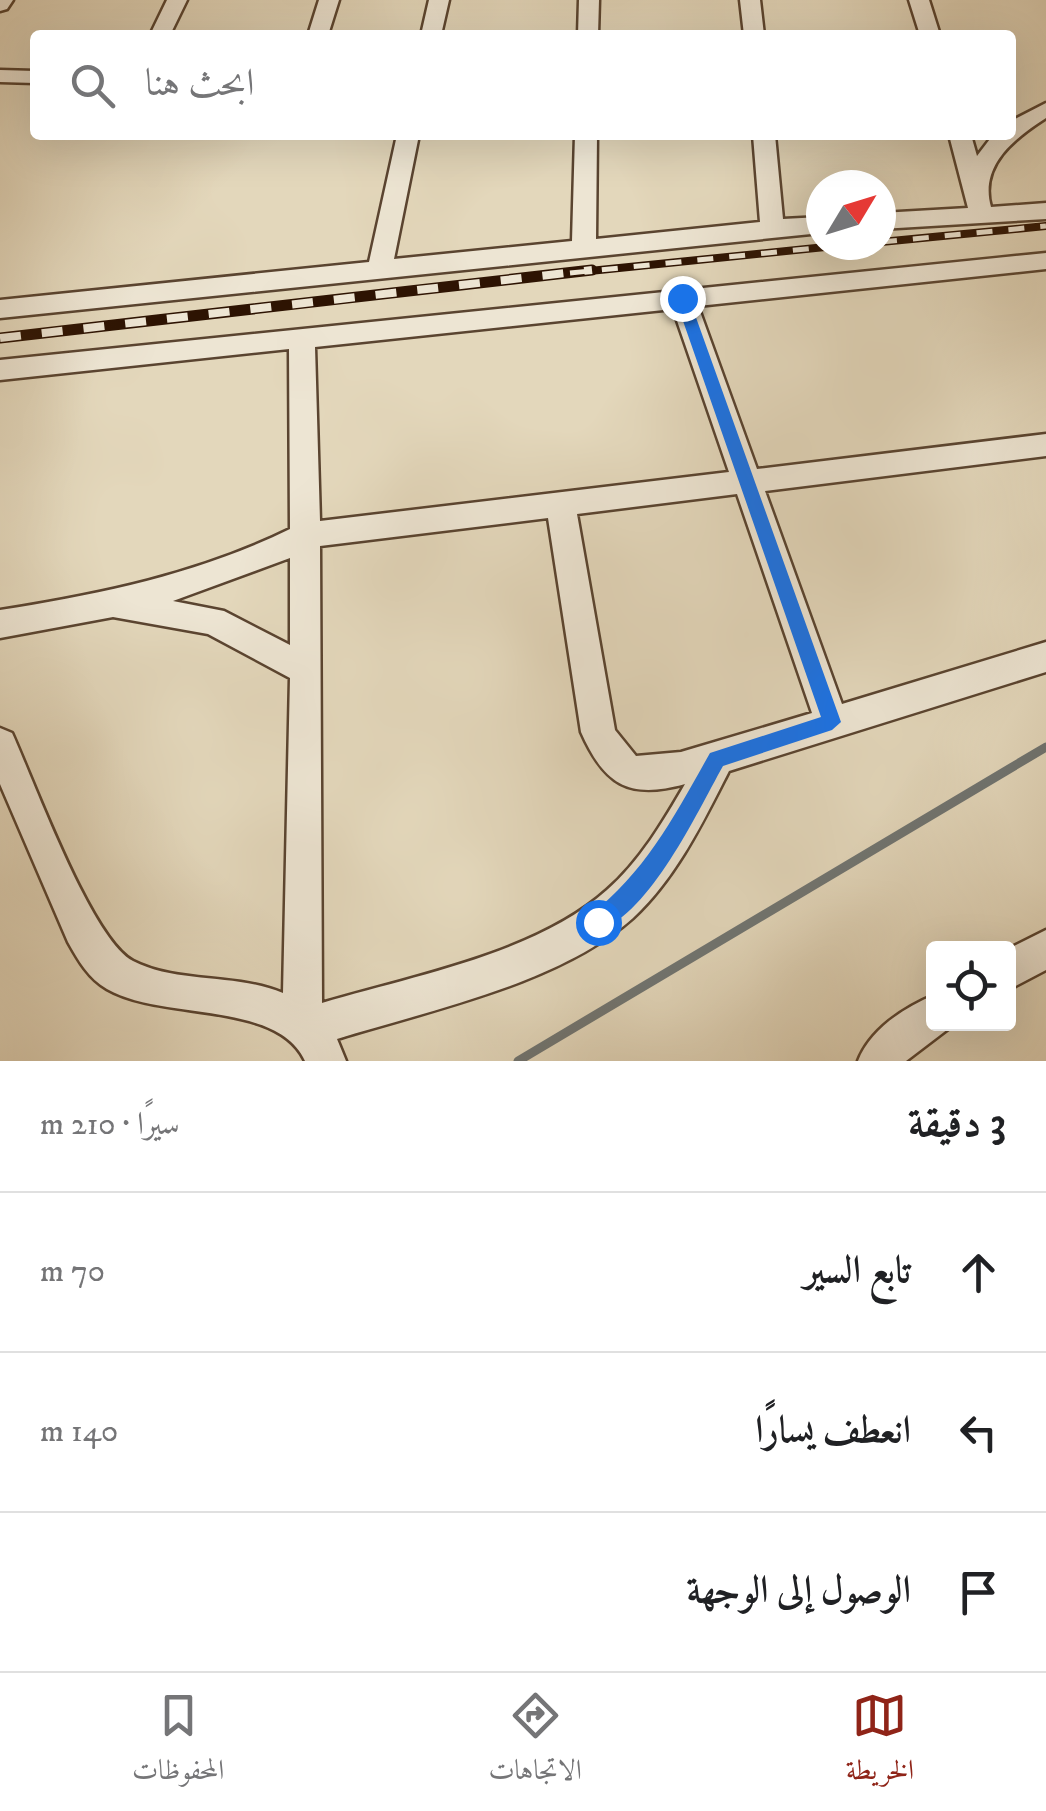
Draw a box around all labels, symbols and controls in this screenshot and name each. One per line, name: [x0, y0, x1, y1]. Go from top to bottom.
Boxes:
search box: [30, 30, 1016, 140]
icon: search: [65, 58, 120, 113]
text: ابحث هنا: [145, 60, 255, 108]
north arrow: [806, 170, 896, 260]
route end: [660, 276, 706, 322]
route start: [576, 900, 622, 946]
map controls: [926, 941, 1016, 1031]
button: locate: [926, 941, 1016, 1031]
text: 3 دقيقة: [908, 1098, 1006, 1150]
text: سيرًا · 210 m: [40, 1105, 180, 1145]
icon: ahead: [951, 1245, 1006, 1300]
text: تابع السير: [804, 1247, 911, 1295]
text: 70 m: [40, 1252, 105, 1292]
icon: left: [951, 1405, 1006, 1460]
text: انعطف يسارًا: [755, 1407, 911, 1455]
text: 140 m: [40, 1412, 118, 1452]
icon: arrive: [951, 1565, 1006, 1620]
text: الوصول إلى الوجهة: [687, 1567, 911, 1615]
tab: المحفوظات: [132, 1688, 224, 1797]
tab: الاتجاهات: [488, 1688, 582, 1797]
tab: الخريطة: [846, 1688, 914, 1797]

